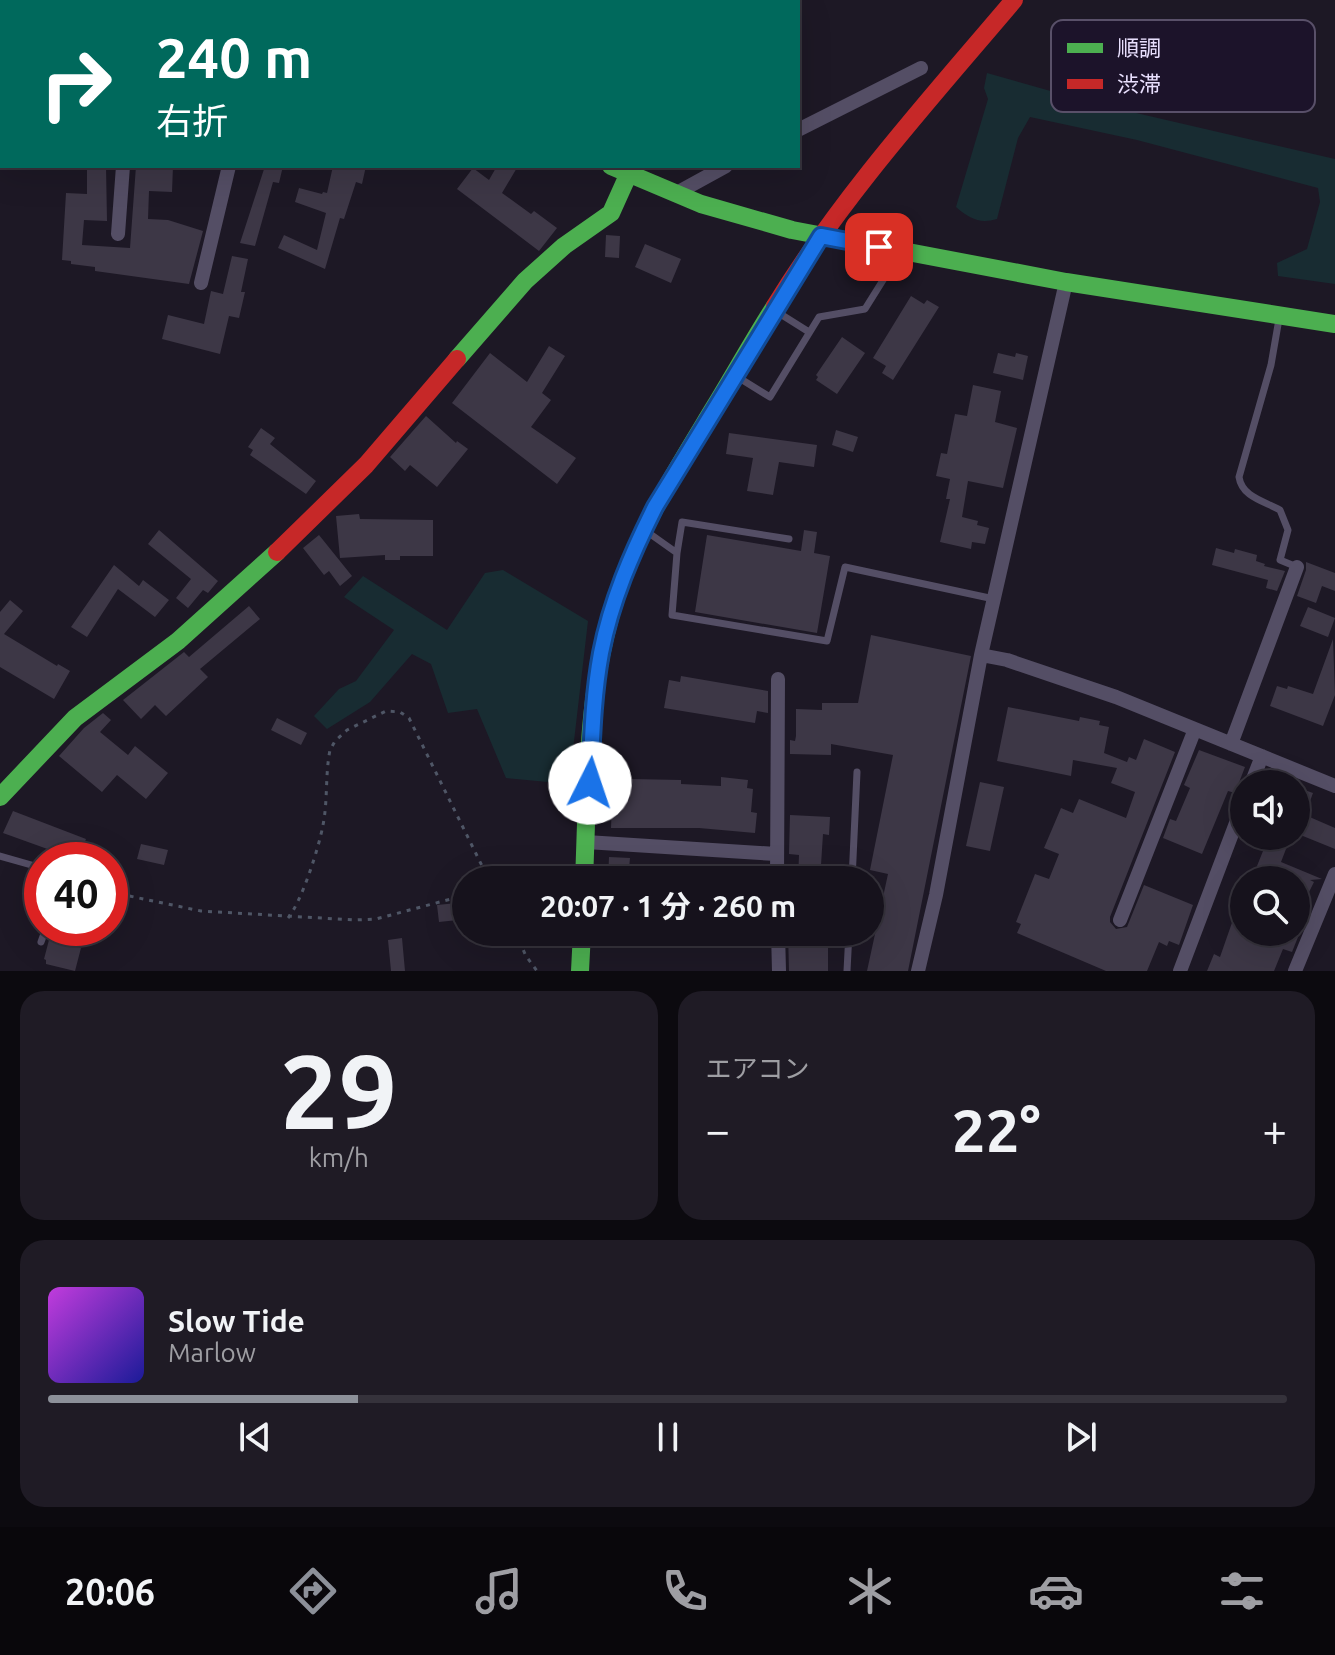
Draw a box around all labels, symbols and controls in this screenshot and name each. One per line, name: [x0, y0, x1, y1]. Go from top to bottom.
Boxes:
legend: [1051, 20, 1315, 112]
text: 240 m: [156, 26, 312, 89]
icon: right: [24, 32, 128, 136]
text: 順調: [1117, 35, 1161, 60]
text: 渋滞: [1117, 71, 1161, 96]
text: 右折: [156, 100, 228, 141]
pin: [845, 213, 913, 281]
icon: arrive: [857, 225, 901, 269]
position arrow: [548, 741, 632, 825]
map controls: [1230, 770, 1310, 946]
button: sound: [1230, 770, 1310, 850]
speed limit sign: 40: [24, 842, 128, 946]
button: search: [1230, 866, 1310, 946]
text: 20:07 · 1 分 · 260 m: [540, 889, 796, 923]
text: 29: [280, 1032, 397, 1149]
text: エアコン: [706, 1054, 810, 1083]
text: 22°: [952, 1096, 1041, 1163]
text: −: [706, 1105, 730, 1154]
text: +: [1262, 1105, 1287, 1154]
text: km/h: [309, 1143, 369, 1172]
text: Slow Tide: [168, 1304, 305, 1338]
text: Marlow: [168, 1338, 256, 1367]
icon: previous: [233, 1415, 277, 1459]
icon: pause: [646, 1415, 690, 1459]
icon: next: [1059, 1415, 1103, 1459]
icon: directions: [285, 1563, 341, 1619]
icon: music: [471, 1563, 527, 1619]
icon: phone: [657, 1563, 713, 1619]
icon: climate: [842, 1563, 898, 1619]
icon: car: [1028, 1563, 1084, 1619]
icon: filters: [1214, 1563, 1270, 1619]
text: 20:06: [65, 1571, 155, 1612]

